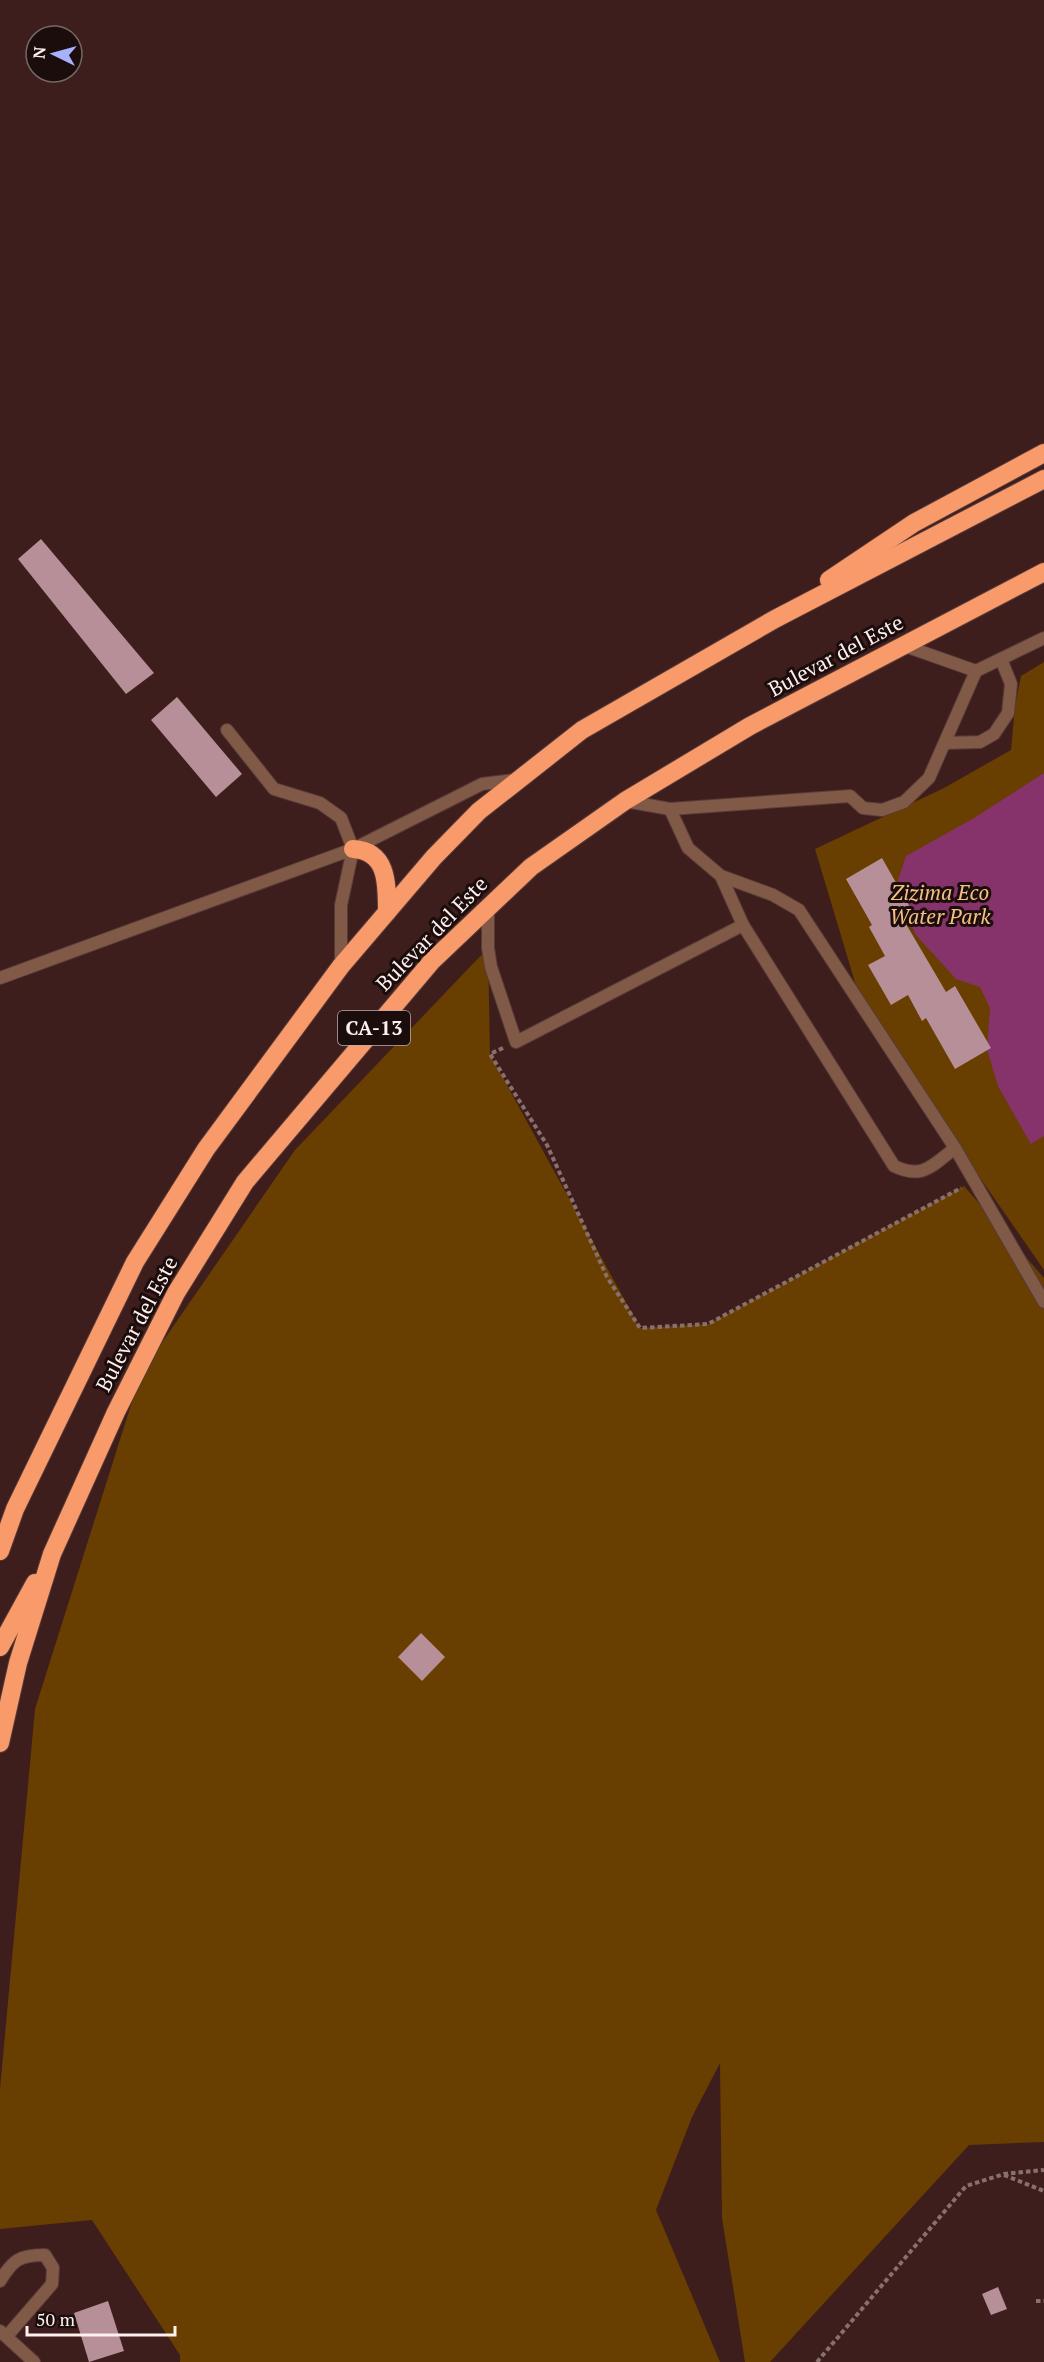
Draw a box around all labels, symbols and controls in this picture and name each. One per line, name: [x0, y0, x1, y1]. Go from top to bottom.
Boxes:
north arrow: [24, 24, 84, 84]
text: N: [28, 46, 51, 60]
street label: Bulevar del Este: [763, 608, 908, 703]
street label: Bulevar del Este: [369, 870, 493, 997]
park label: Zizima Eco Water Park: [889, 878, 991, 930]
road number: CA-13: [338, 1011, 410, 1045]
street label: Bulevar del Este: [89, 1251, 184, 1396]
scale bar: [27, 2299, 176, 2337]
text: 50 m: [36, 2307, 76, 2331]

